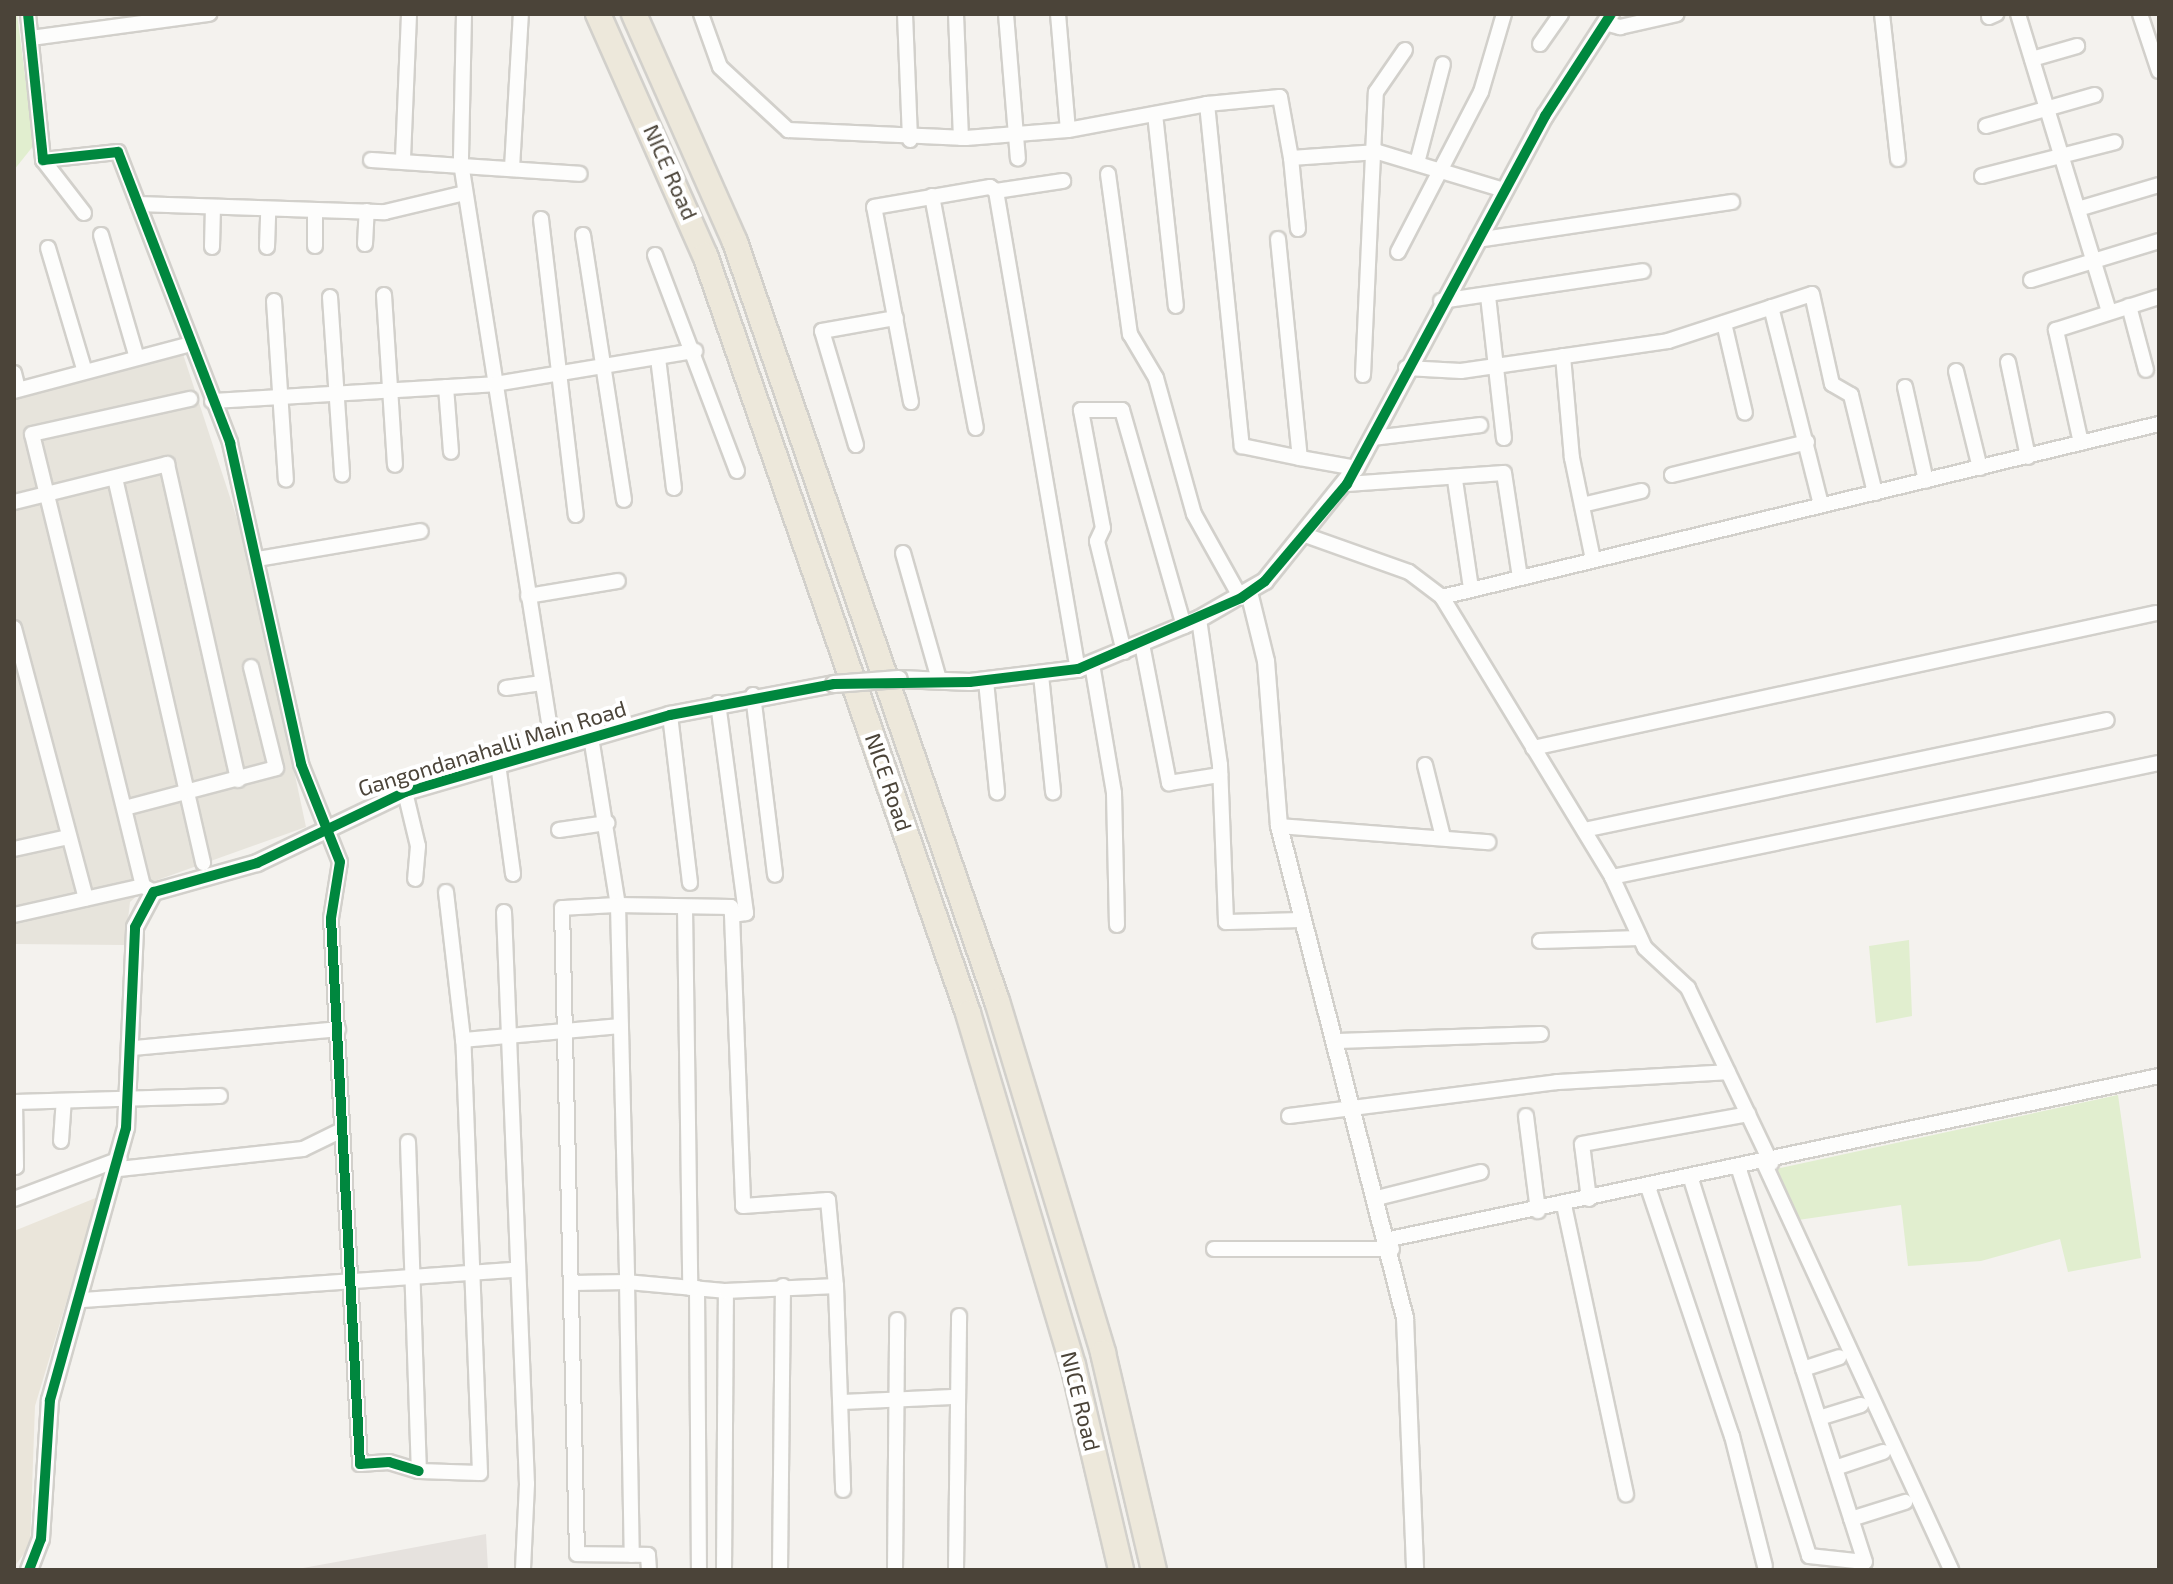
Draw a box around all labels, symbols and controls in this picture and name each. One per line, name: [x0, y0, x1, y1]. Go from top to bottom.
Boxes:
street label: NICE Road: [638, 120, 704, 224]
street label: Gangondanahalli Main Road: [355, 695, 629, 801]
street label: NICE Road: [860, 730, 918, 834]
street label: NICE Road: [1056, 1348, 1106, 1454]

